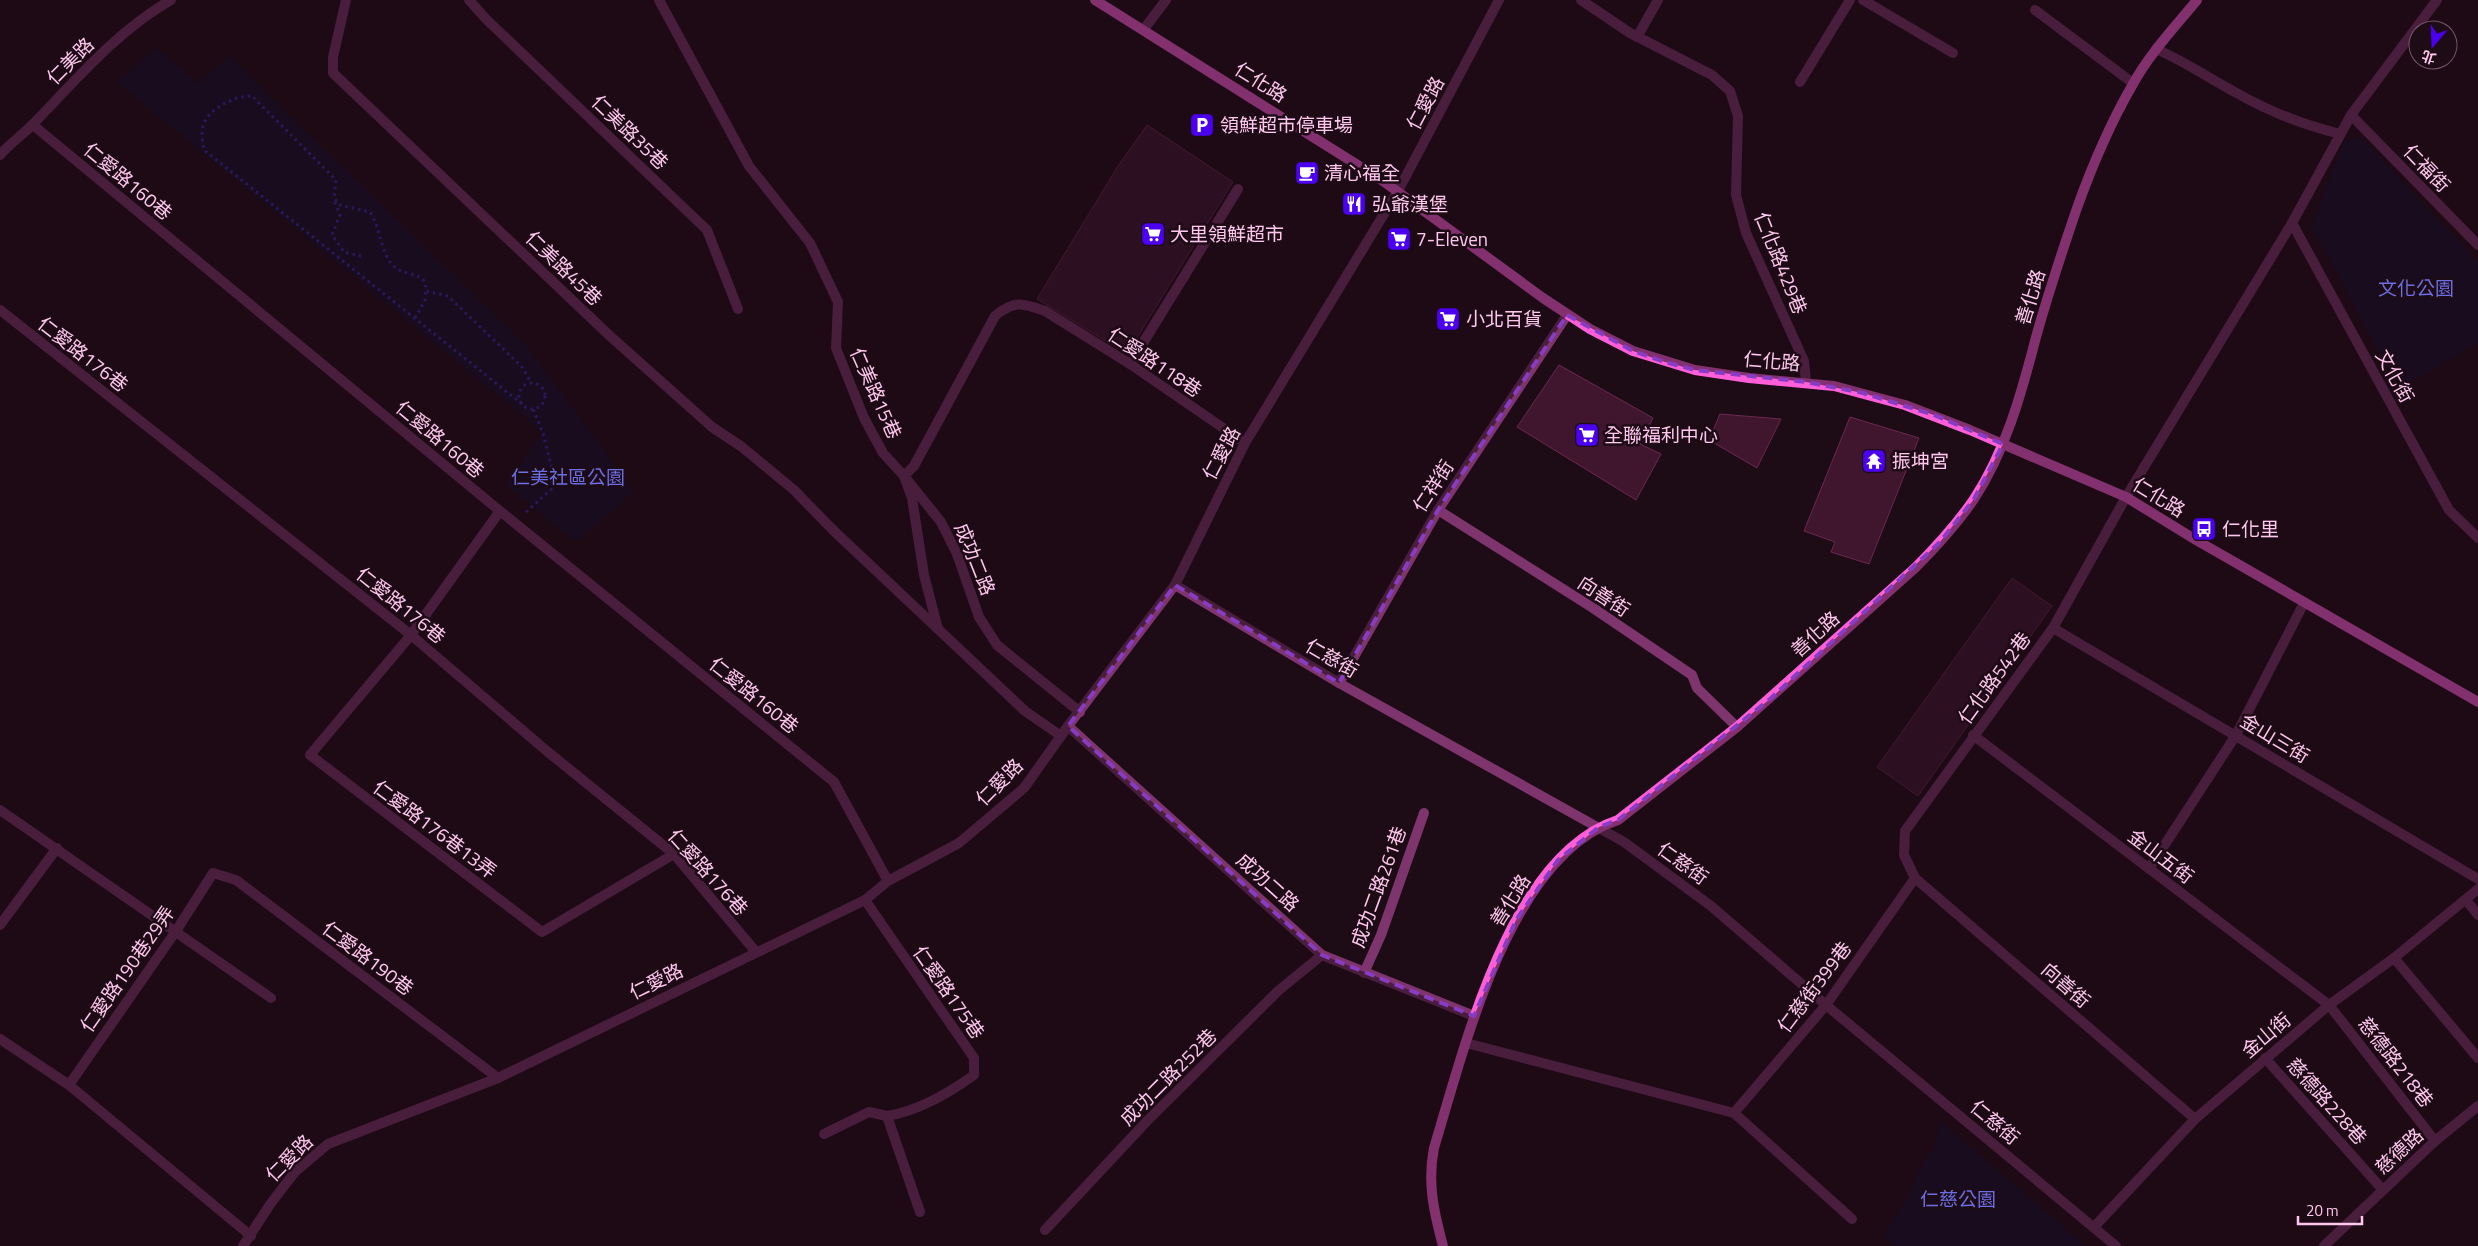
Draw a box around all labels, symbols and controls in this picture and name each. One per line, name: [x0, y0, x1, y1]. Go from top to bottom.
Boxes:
north arrow: [2408, 20, 2458, 70]
street label: 仁美路: [39, 30, 100, 91]
text: 北: [2419, 46, 2439, 70]
street label: 仁化路: [1229, 54, 1293, 109]
street label: 仁愛路: [1398, 71, 1451, 135]
street label: 仁美路35巷: [585, 87, 675, 176]
place label: 領鮮超市停車場: [1220, 110, 1353, 139]
parking icon: 領鮮超市停車場: [1189, 112, 1215, 138]
street label: 仁愛路160巷: [78, 135, 179, 226]
street label: 仁福街: [2397, 137, 2458, 198]
place label: 清心福全: [1324, 158, 1400, 187]
cafe icon: 清心福全: [1294, 160, 1320, 186]
place label: 弘爺漢堡: [1372, 189, 1448, 218]
restaurant icon: 弘爺漢堡: [1341, 191, 1367, 217]
street label: 仁化路429巷: [1748, 207, 1815, 318]
place label: 大里領鮮超市: [1170, 219, 1284, 248]
supermarket icon: 大里領鮮超市: [1140, 221, 1166, 247]
street label: 仁美路45巷: [519, 223, 609, 312]
place label: 7-Eleven: [1416, 224, 1488, 253]
supermarket icon: 7-Eleven: [1386, 226, 1412, 252]
street label: 善化路: [2007, 265, 2052, 328]
park label: 文化公園: [2378, 273, 2454, 302]
place label: 小北百貨: [1466, 304, 1542, 333]
supermarket icon: 小北百貨: [1435, 306, 1461, 332]
street label: 仁愛路176巷: [32, 309, 135, 398]
street label: 仁愛路118巷: [1102, 319, 1208, 404]
street label: 仁美路15巷: [843, 342, 909, 443]
street label: 仁化路: [1742, 344, 1802, 377]
street label: 文化街: [2369, 344, 2422, 408]
street label: 仁愛路160巷: [390, 393, 491, 484]
place label: 全聯福利中心: [1604, 420, 1718, 449]
street label: 仁愛路: [1194, 421, 1247, 485]
supermarket icon: 全聯福利中心: [1574, 422, 1600, 448]
place label: 振坤宮: [1892, 446, 1949, 475]
temple icon: 振坤宮: [1861, 448, 1887, 474]
street label: 仁祥街: [1405, 454, 1460, 518]
park label: 仁美社區公園: [511, 462, 625, 491]
street label: 仁化路: [2127, 469, 2191, 524]
place label: 仁化里: [2222, 514, 2279, 543]
bus stop icon: 仁化里: [2191, 516, 2217, 542]
street label: 成功二路: [948, 518, 1003, 599]
street label: 仁愛路176巷: [350, 559, 452, 650]
street label: 向善街: [1572, 568, 1636, 623]
street label: 善化路: [1784, 604, 1846, 663]
street label: 仁化路542巷: [1950, 626, 2037, 730]
street label: 仁慈街: [1300, 631, 1364, 684]
street label: 仁愛路160巷: [703, 649, 805, 740]
street label: 金山三街: [2235, 706, 2315, 770]
street label: 仁愛路: [968, 751, 1029, 812]
street label: 仁愛路176巷13弄: [367, 772, 503, 885]
street label: 金山五街: [2122, 821, 2200, 890]
street label: 仁愛路176巷: [661, 822, 755, 921]
street label: 成功二路261巷: [1342, 822, 1413, 951]
street label: 仁慈街: [1652, 834, 1715, 891]
street label: 成功二路: [1230, 845, 1306, 918]
street label: 善化路: [1482, 868, 1537, 932]
street label: 仁愛路190巷29弄: [72, 900, 181, 1038]
street label: 仁愛路190巷: [316, 914, 420, 1002]
street label: 仁慈街399巷: [1770, 935, 1858, 1039]
street label: 仁愛路175巷: [907, 939, 992, 1044]
street label: 仁愛路: [624, 955, 688, 1006]
street label: 向善街: [2035, 955, 2097, 1014]
street label: 金山街: [2235, 1005, 2297, 1064]
street label: 慈德路218巷: [2352, 1010, 2441, 1113]
street label: 成功二路252巷: [1113, 1022, 1223, 1132]
street label: 慈德路228巷: [2280, 1051, 2374, 1150]
street label: 仁慈街: [1964, 1092, 2026, 1151]
street label: 慈德路: [2368, 1121, 2429, 1181]
street label: 仁愛路: [258, 1127, 319, 1188]
park label: 仁慈公園: [1920, 1184, 1996, 1213]
scale bar: [2298, 1194, 2362, 1226]
text: 20 m: [2306, 1199, 2339, 1222]

